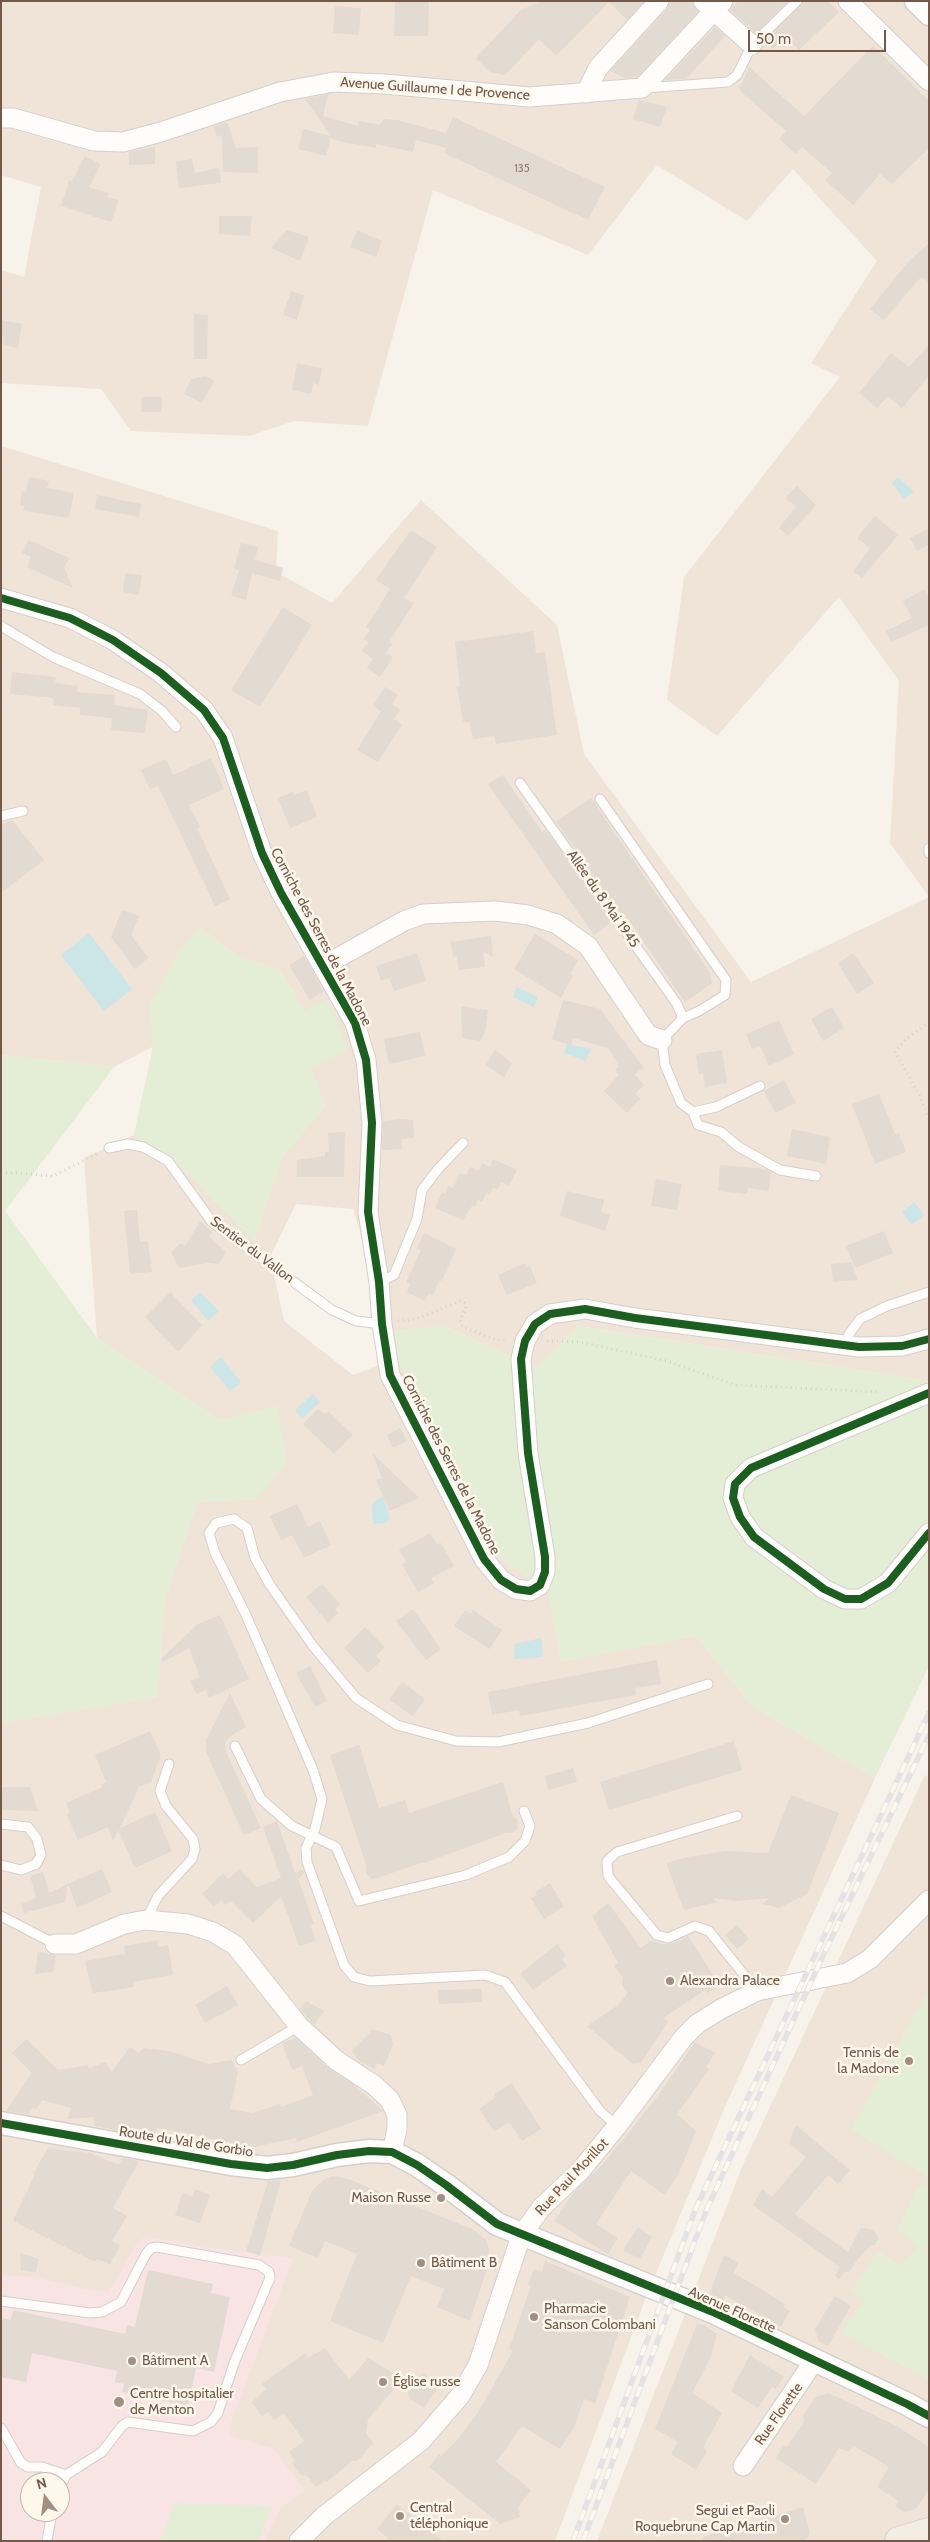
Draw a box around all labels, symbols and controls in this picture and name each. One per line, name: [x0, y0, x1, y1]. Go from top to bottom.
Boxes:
scale bar: [750, 20, 888, 52]
text: 50 m: [756, 30, 791, 48]
street label: Avenue Guillaume I de Provence: [340, 74, 530, 104]
house number: 135: [514, 162, 530, 176]
street label: Corniche des Serres de la Madone: [267, 845, 375, 1029]
street label: Allée du 8 Mai 1945: [563, 847, 643, 951]
street label: Sentier du Vallon: [207, 1213, 297, 1287]
street label: Corniche des Serres de la Madone: [398, 1372, 504, 1558]
place label: Alexandra Palace: [680, 1973, 780, 1989]
marker: Alexandra Palace: [664, 1975, 676, 1987]
place label: Tennis de la Madone: [837, 2045, 899, 2078]
marker: Tennis de la Madone: [903, 2055, 915, 2067]
street label: Route du Val de Gorbio: [118, 2123, 254, 2161]
street label: Rue Paul Morillot: [532, 2135, 612, 2219]
place label: Maison Russe: [351, 2190, 431, 2206]
marker: Maison Russe: [435, 2192, 447, 2204]
place label: Bâtiment B: [431, 2255, 497, 2271]
marker: Bâtiment B: [415, 2257, 427, 2269]
street label: Avenue Florette: [686, 2283, 778, 2337]
place label: Pharmacie Sanson Colombani: [544, 2301, 656, 2334]
marker: Pharmacie Sanson Colombani: [528, 2311, 540, 2323]
place label: Bâtiment A: [142, 2353, 208, 2369]
marker: Bâtiment A: [126, 2355, 138, 2367]
place label: Église russe: [393, 2374, 460, 2390]
marker: Église russe: [377, 2376, 389, 2388]
street label: Rue Florette: [751, 2380, 807, 2448]
place label: Centre hospitalier de Menton: [130, 2386, 234, 2418]
marker: Centre hospitalier de Menton: [112, 2395, 126, 2409]
north arrow: [20, 2472, 70, 2522]
text: N: [34, 2474, 48, 2493]
place label: Central téléphonique: [410, 2500, 488, 2532]
place label: Segui et Paoli Roquebrune Cap Martin: [635, 2503, 775, 2536]
marker: Central téléphonique: [394, 2510, 406, 2522]
marker: Segui et Paoli Roquebrune Cap Martin: [779, 2513, 791, 2525]

